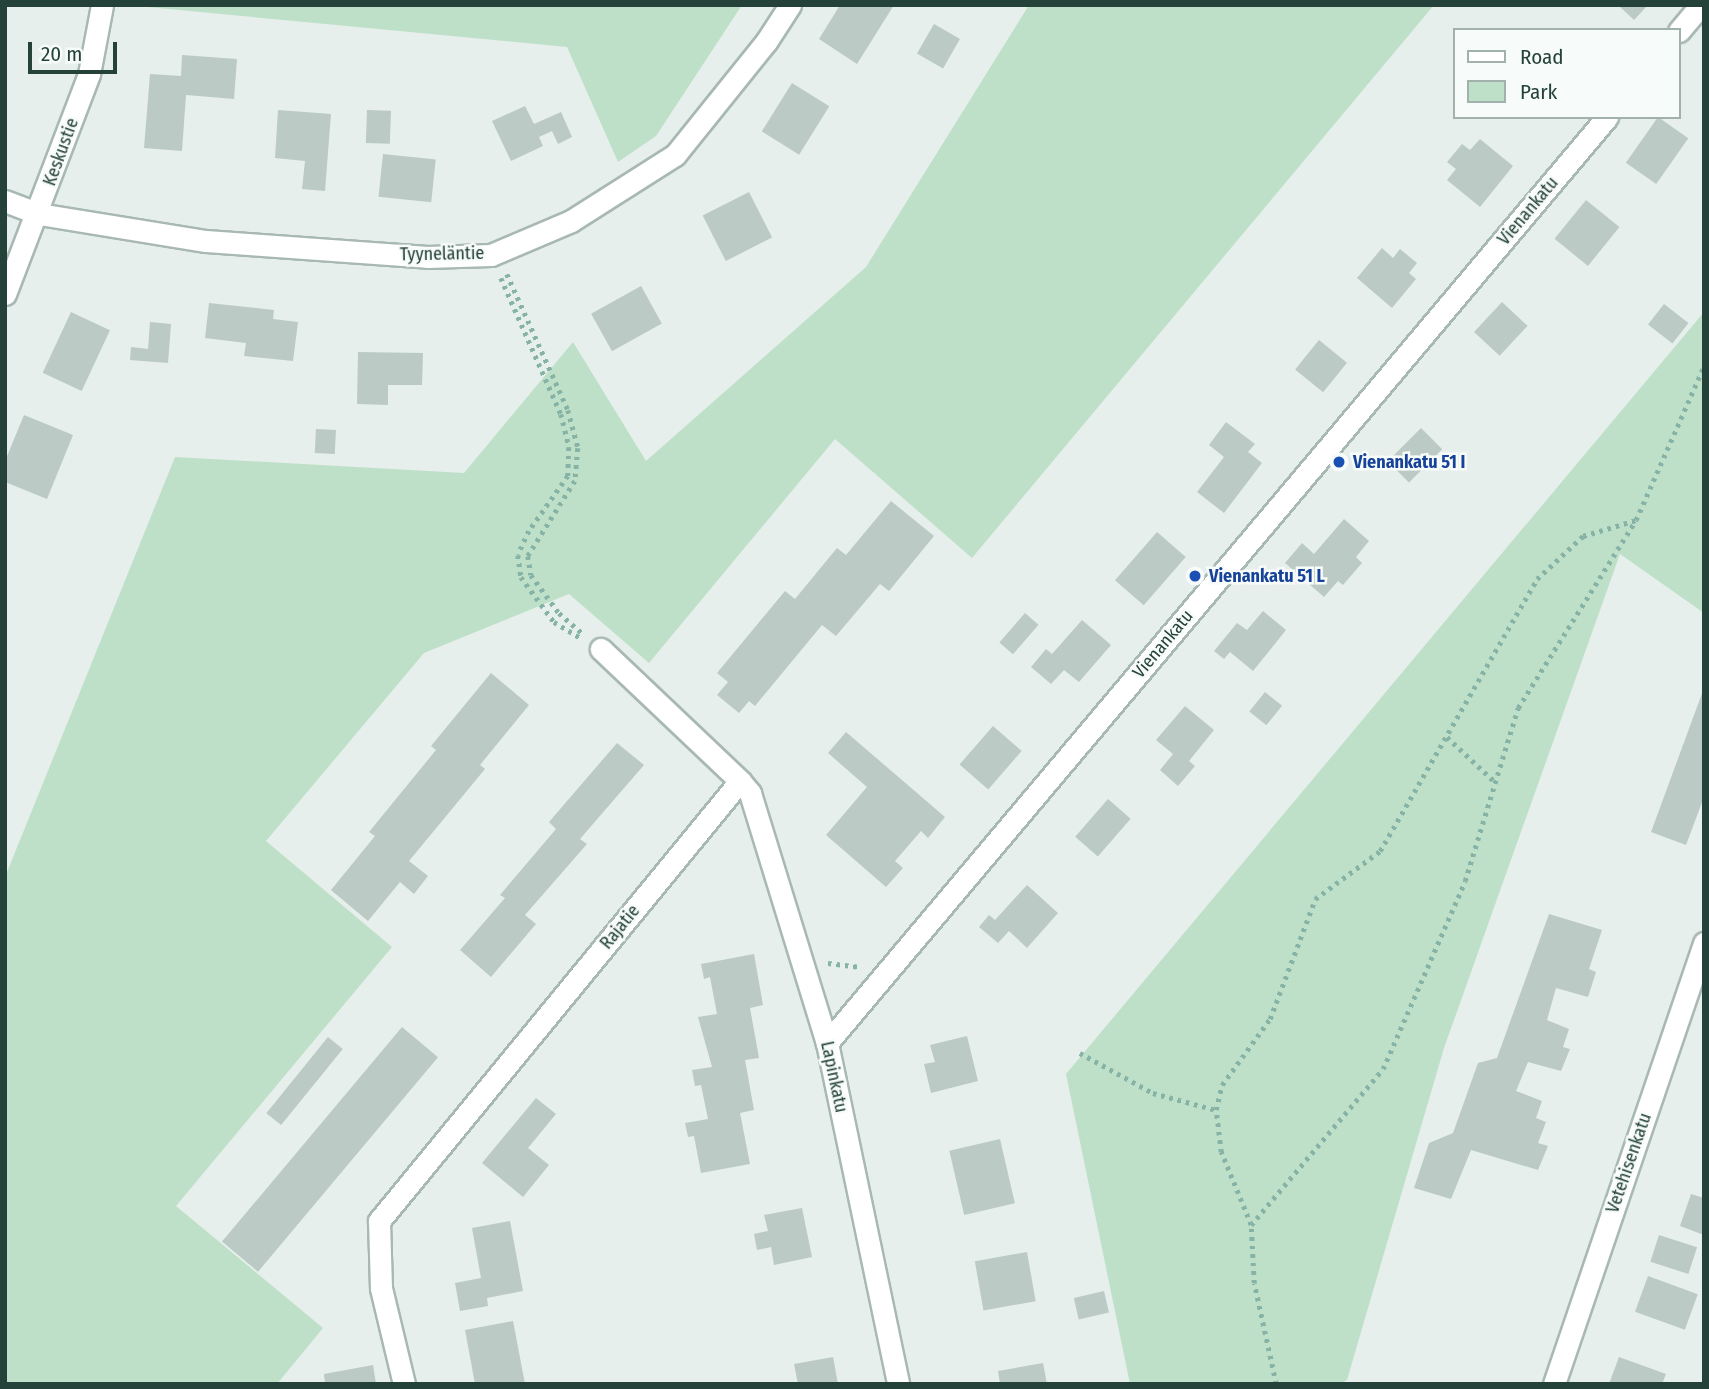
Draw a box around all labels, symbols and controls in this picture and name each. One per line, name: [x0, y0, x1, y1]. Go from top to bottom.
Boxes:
scale bar: [32, 28, 121, 72]
legend: [1454, 28, 1681, 119]
text: 20 m: [41, 41, 82, 67]
text: Road: [1520, 44, 1564, 70]
text: Park: [1520, 79, 1557, 105]
street label: Keskustie: [39, 115, 83, 189]
street label: Vienankatu: [1493, 172, 1563, 250]
street label: Tyyneläntie: [400, 242, 484, 266]
place label: Vienankatu 51 I: [1353, 451, 1465, 473]
marker: Vienankatu 51 I: [1331, 454, 1347, 470]
place label: Vienankatu 51 L: [1209, 565, 1325, 587]
marker: Vienankatu 51 L: [1187, 568, 1203, 584]
street label: Vienankatu: [1128, 605, 1198, 683]
street label: Rajatie: [596, 900, 644, 954]
street label: Lapinkatu: [816, 1039, 852, 1115]
street label: Vetehisenkatu: [1602, 1110, 1656, 1216]

